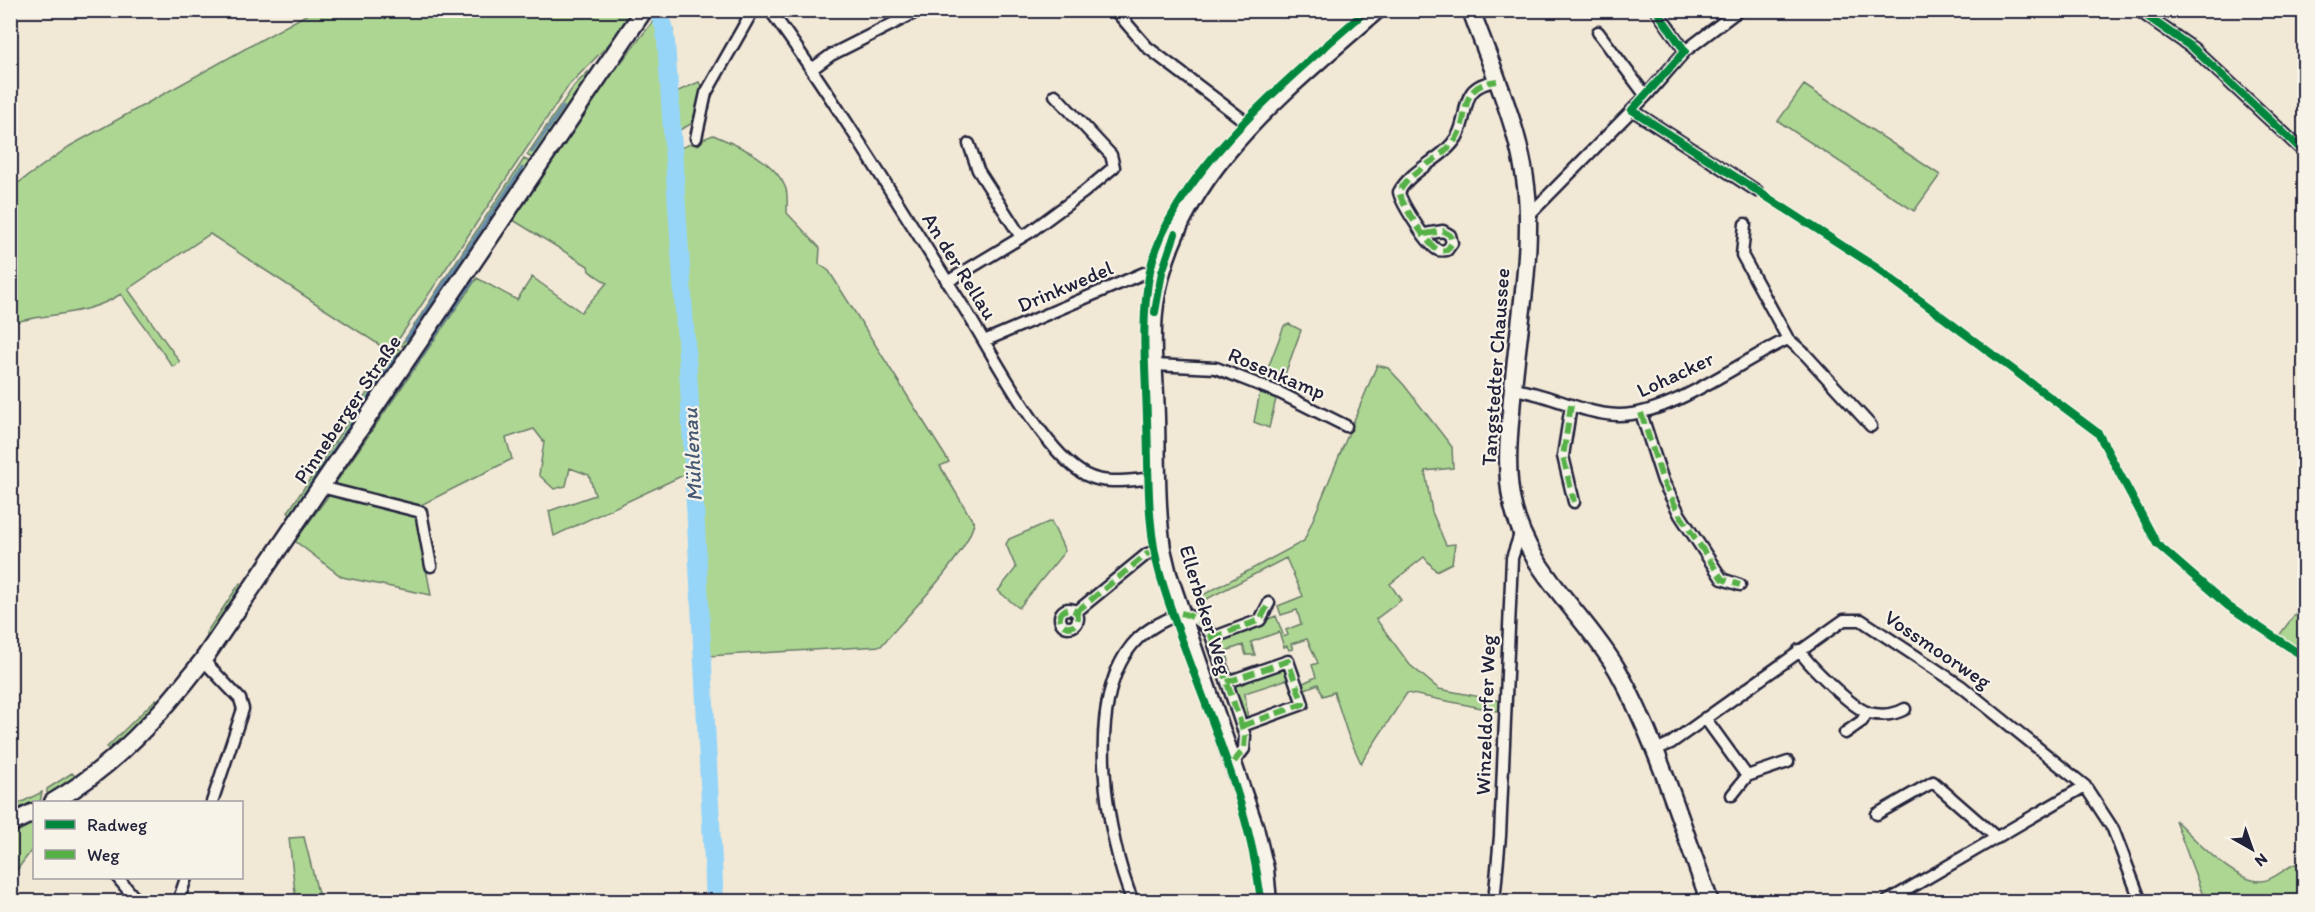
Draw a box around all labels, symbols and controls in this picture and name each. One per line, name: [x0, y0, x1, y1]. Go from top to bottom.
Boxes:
street label: An der Rellau: [917, 208, 1003, 324]
street label: Drinkwedel: [1014, 255, 1117, 317]
street label: Tangstedter Chaussee: [1476, 267, 1514, 467]
street label: Pinneberger Straße: [288, 330, 406, 488]
street label: Rosenkamp: [1224, 341, 1330, 405]
street label: Lohacker: [1633, 345, 1718, 403]
water label: Mühlenau: [676, 407, 708, 502]
street label: Ellerbeker Weg: [1174, 542, 1238, 678]
street label: Vossmoorweg: [1880, 604, 1996, 694]
street label: Winzeldorfer Weg: [1470, 634, 1500, 796]
legend: [33, 801, 243, 879]
text: Radweg: [87, 814, 148, 836]
north arrow: [2222, 819, 2282, 879]
text: Weg: [87, 844, 120, 866]
text: N: [2251, 849, 2272, 871]

